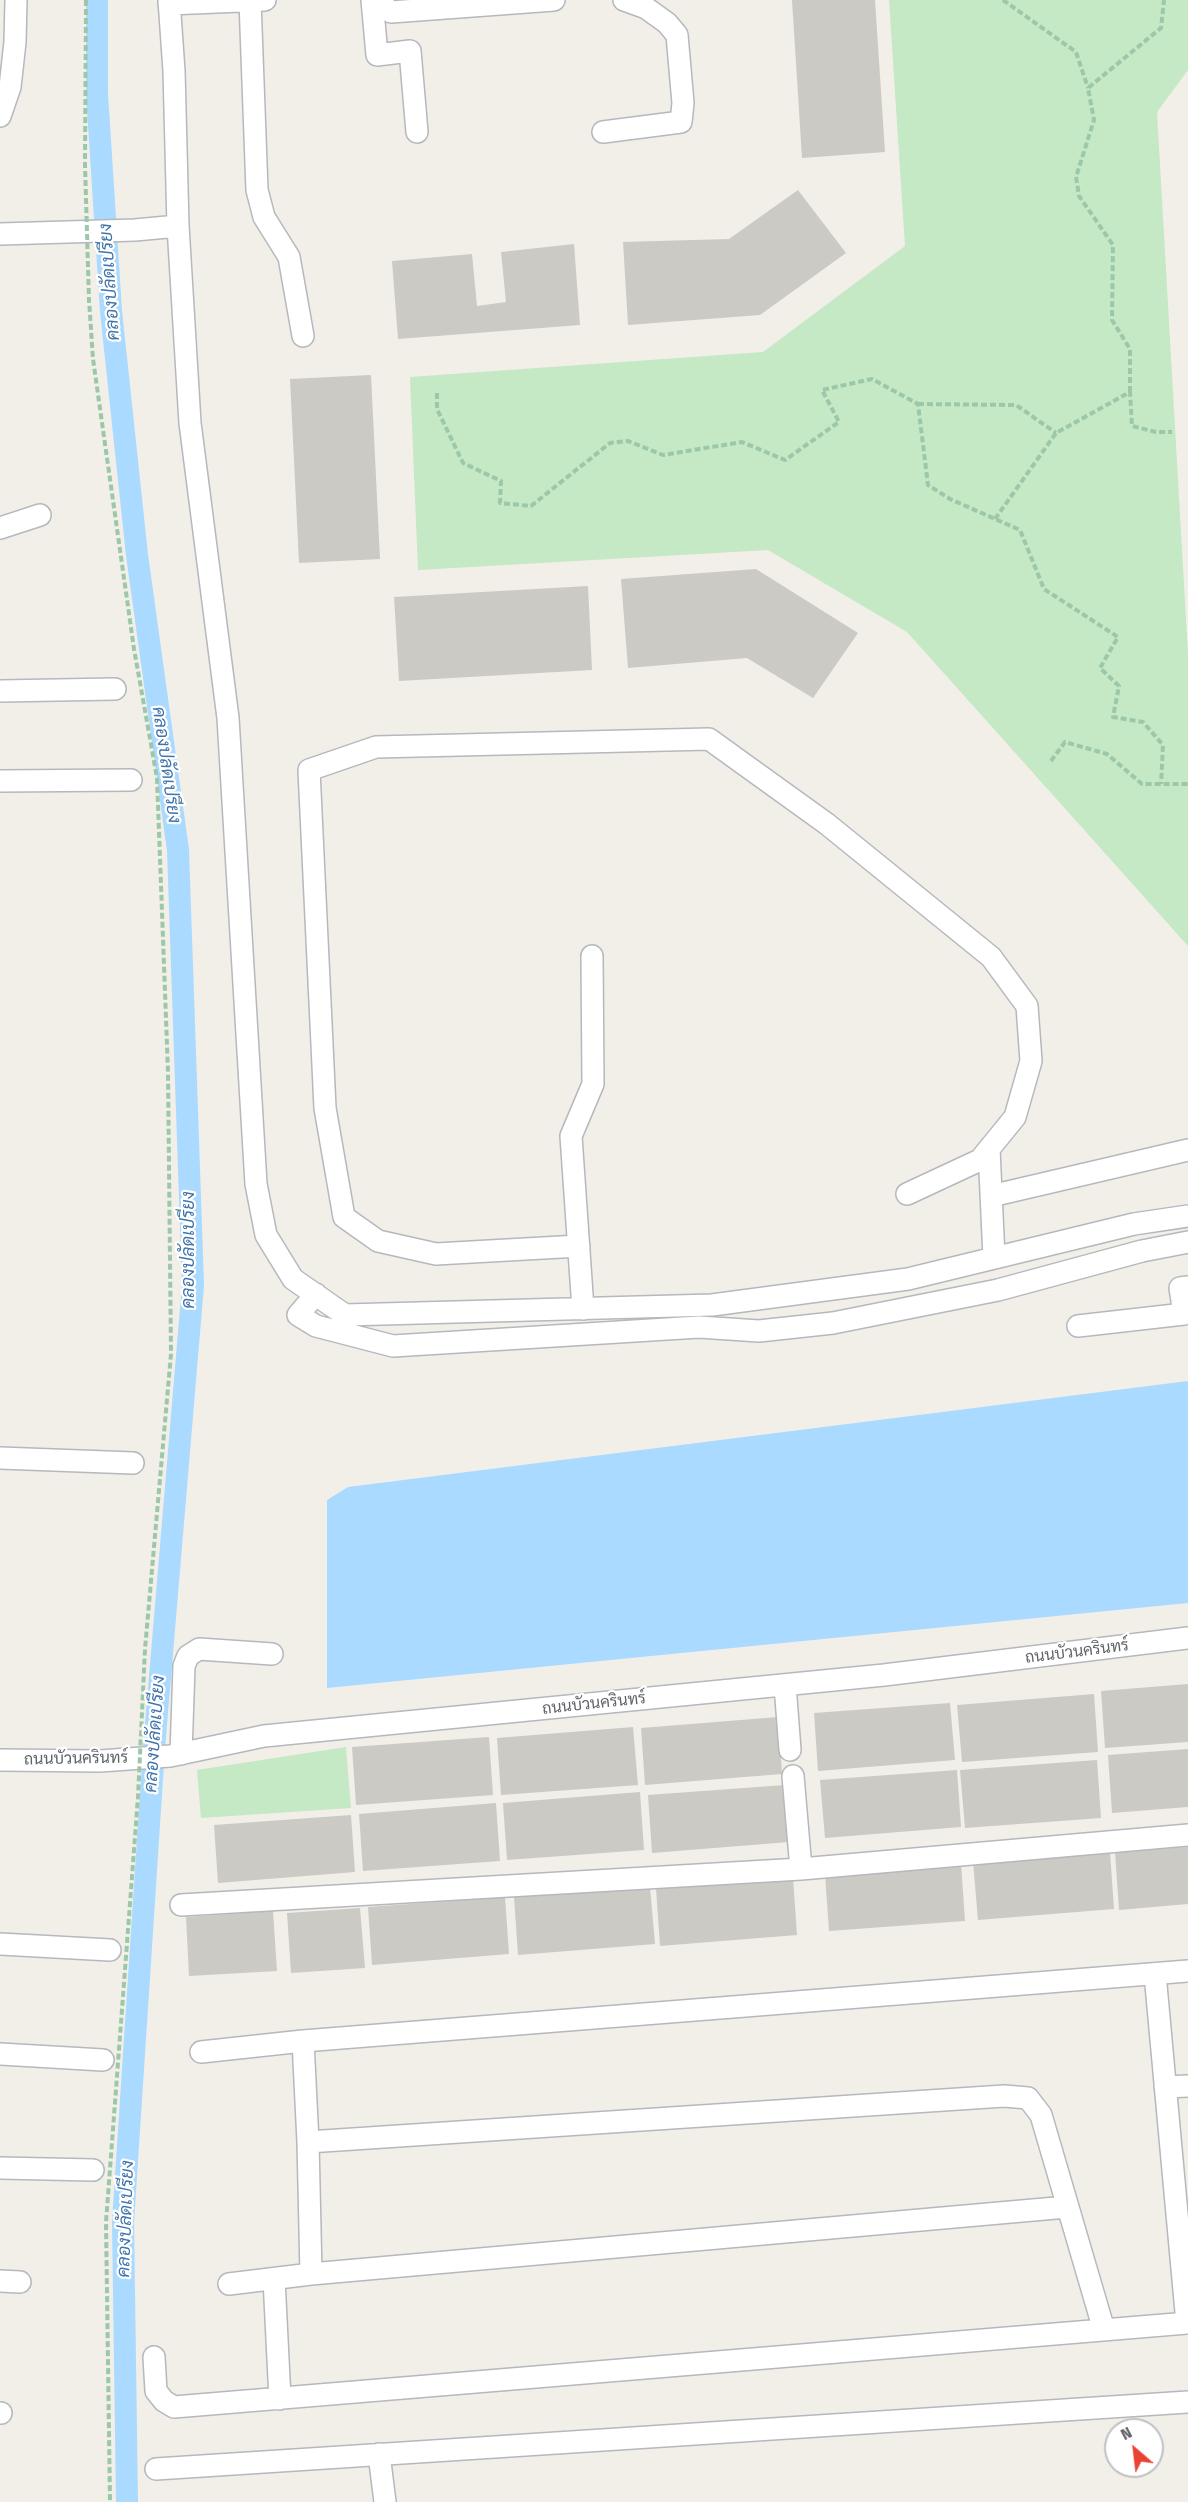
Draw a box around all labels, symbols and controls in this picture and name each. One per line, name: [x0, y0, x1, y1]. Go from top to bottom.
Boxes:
water label: คลองปลัดเปรียง: [95, 223, 125, 341]
water label: คลองปลัดเปรียง: [147, 705, 185, 825]
water label: คลองปลัดเปรียง: [178, 1191, 200, 1309]
street label: ถนนบัวนครินทร์: [1024, 1636, 1130, 1668]
water label: คลองปลัดเปรียง: [140, 1675, 170, 1793]
street label: ถนนบัวนครินทร์: [541, 1689, 647, 1719]
street label: ถนนบัวนครินทร์: [24, 1748, 128, 1770]
water label: คลองปลัดเปรียง: [113, 2160, 139, 2278]
north arrow: [1104, 2418, 1164, 2478]
text: N: [1118, 2423, 1135, 2444]

